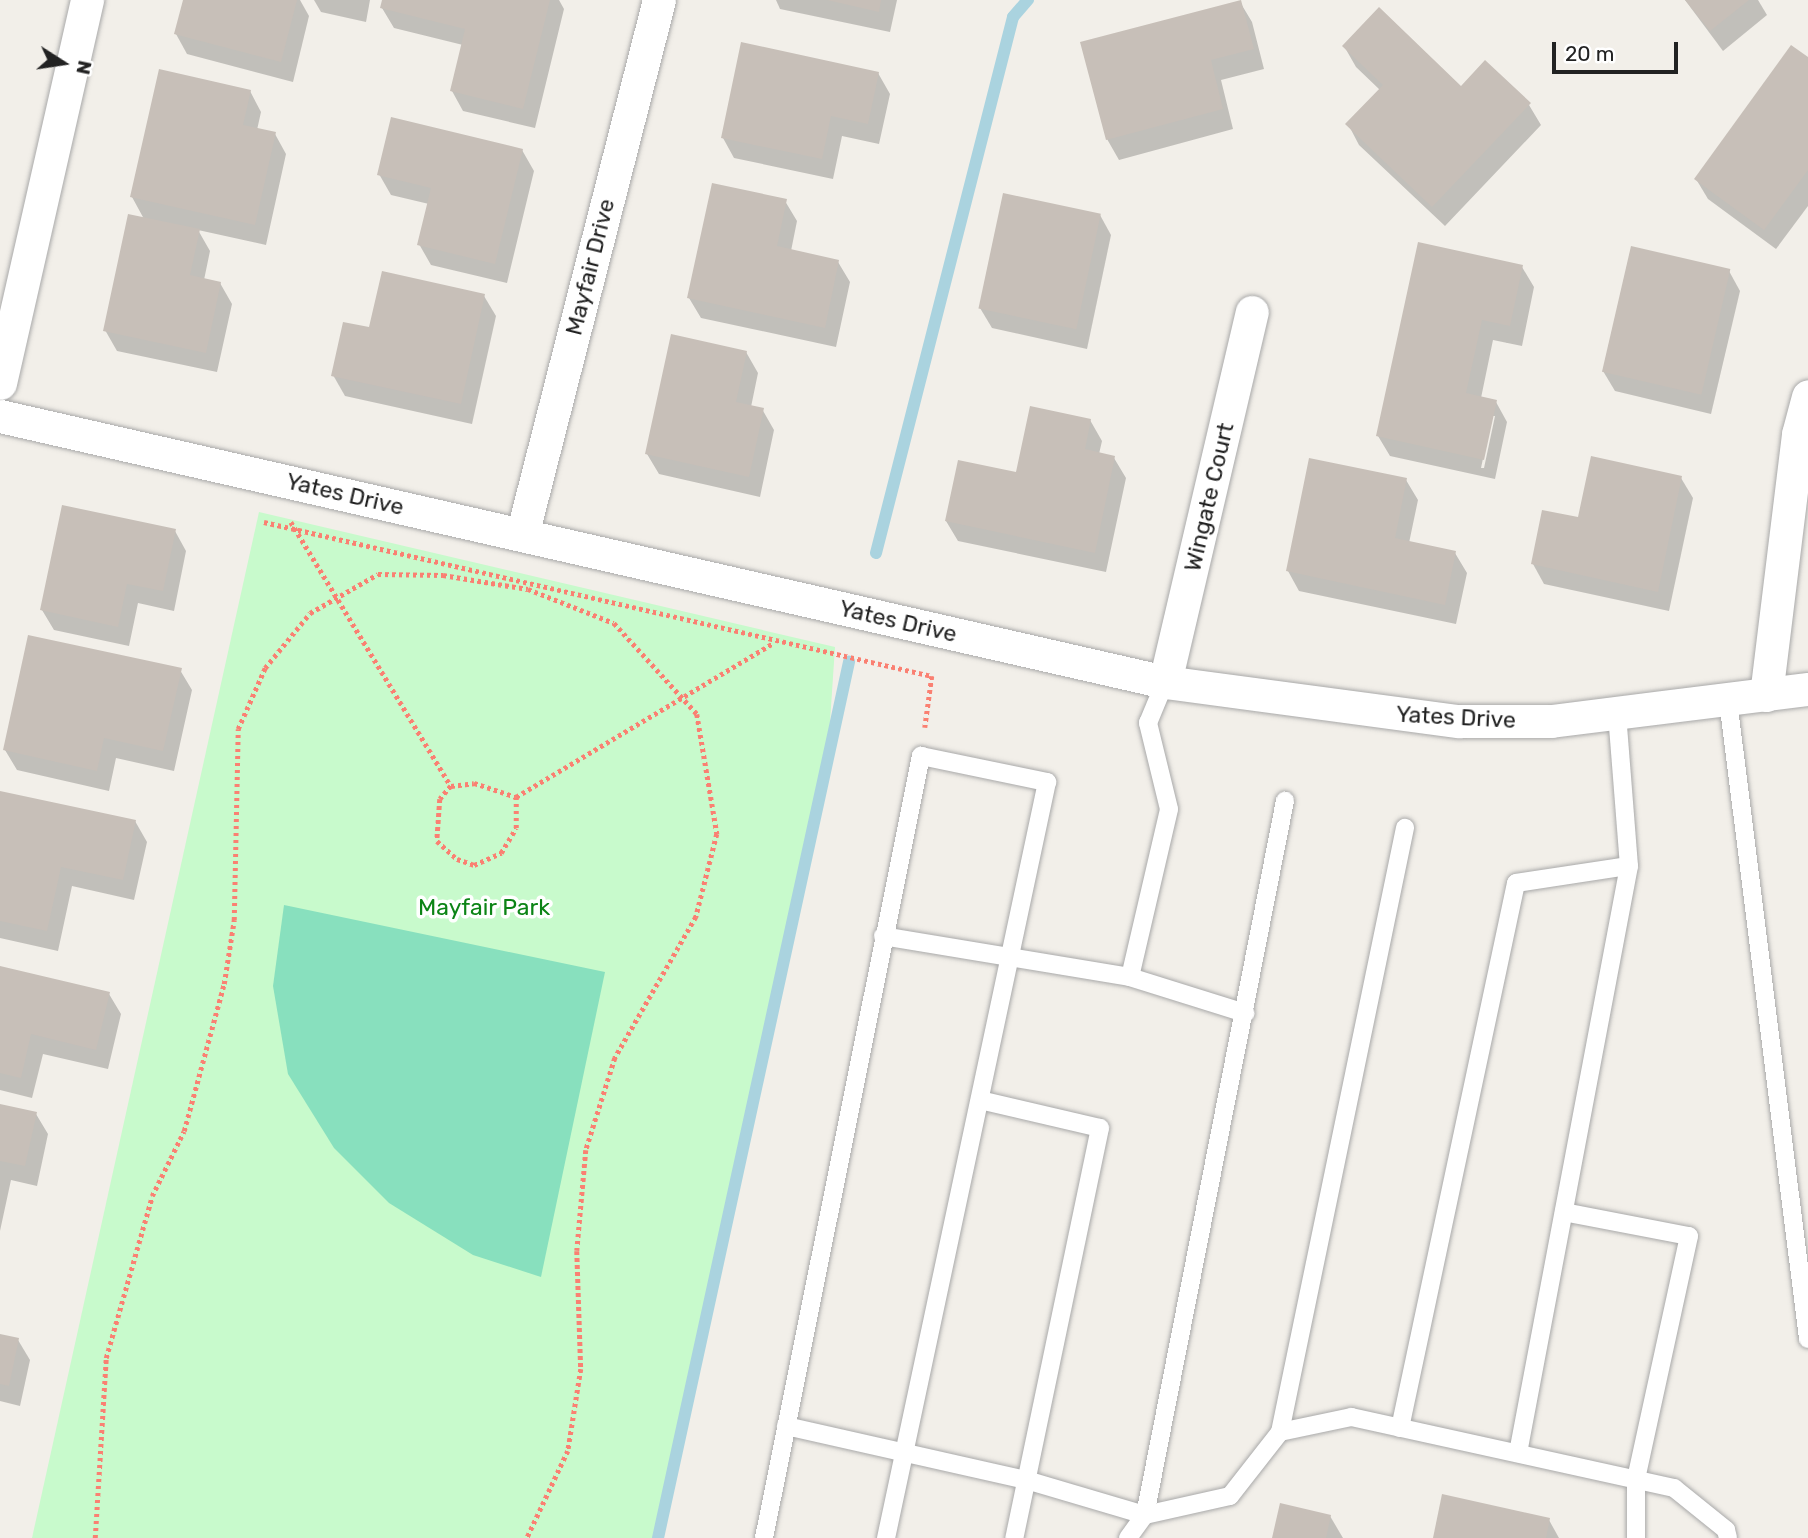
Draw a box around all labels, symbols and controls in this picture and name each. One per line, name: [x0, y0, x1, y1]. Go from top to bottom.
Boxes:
north arrow: [28, 28, 98, 98]
scale bar: [1556, 28, 1682, 72]
text: 20 m: [1565, 41, 1614, 66]
text: N: [71, 58, 97, 77]
street label: Mayfair Drive: [560, 196, 620, 338]
street label: Wingate Court: [1178, 420, 1240, 574]
street label: Yates Drive: [284, 467, 406, 521]
street label: Yates Drive: [837, 594, 959, 648]
street label: Yates Drive: [1395, 700, 1517, 734]
park label: Mayfair Park: [418, 893, 550, 921]

